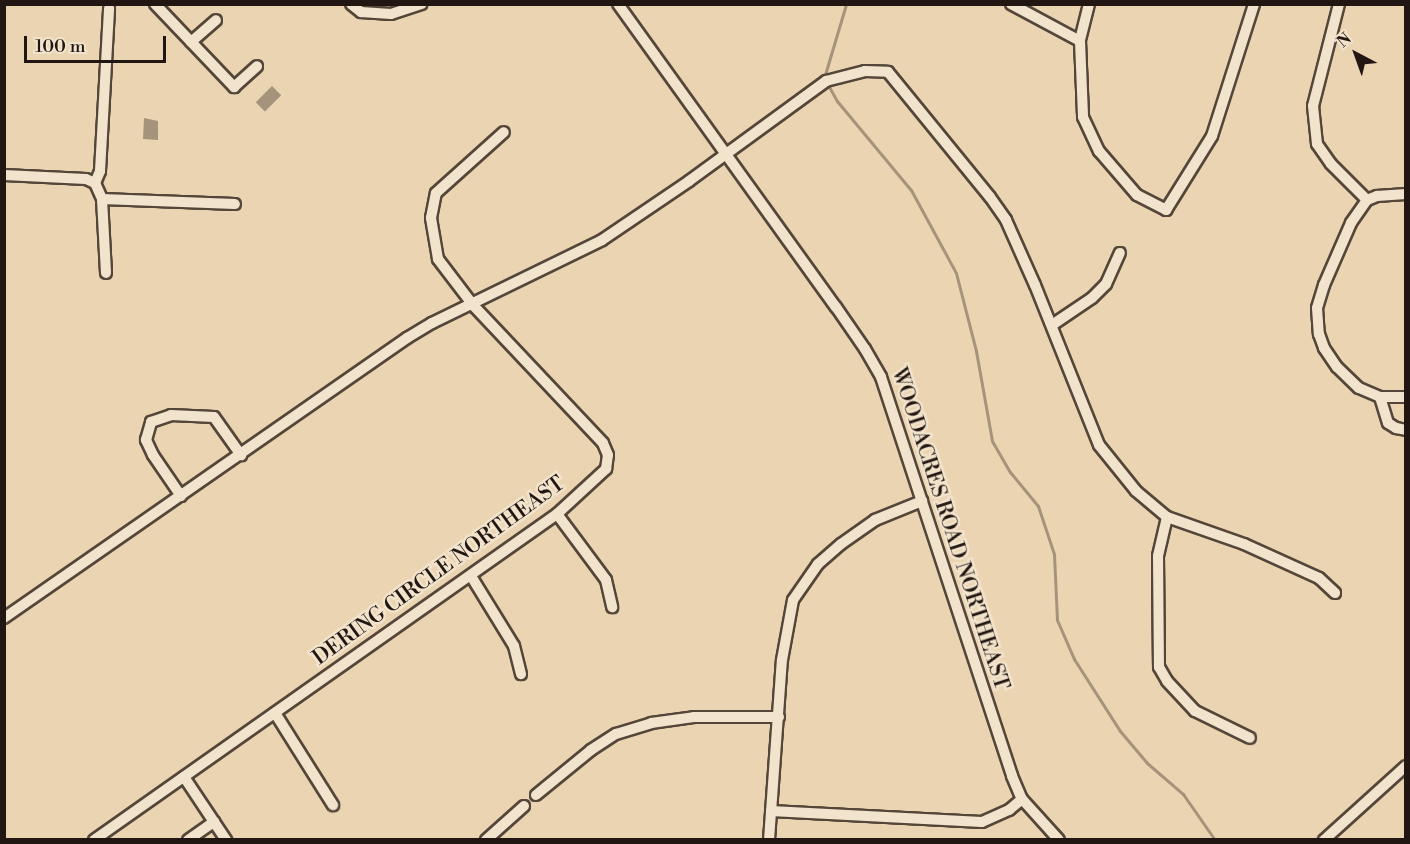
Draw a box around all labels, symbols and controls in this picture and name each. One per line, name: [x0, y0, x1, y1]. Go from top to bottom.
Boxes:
scale bar: [27, 24, 170, 62]
north arrow: [1326, 24, 1386, 84]
text: N: [1333, 29, 1356, 52]
text: 100 m: [35, 35, 86, 58]
street label: WOODACRES ROAD NORTHEAST: [886, 365, 1014, 693]
street label: DERING CIRCLE NORTHEAST: [308, 471, 570, 671]

